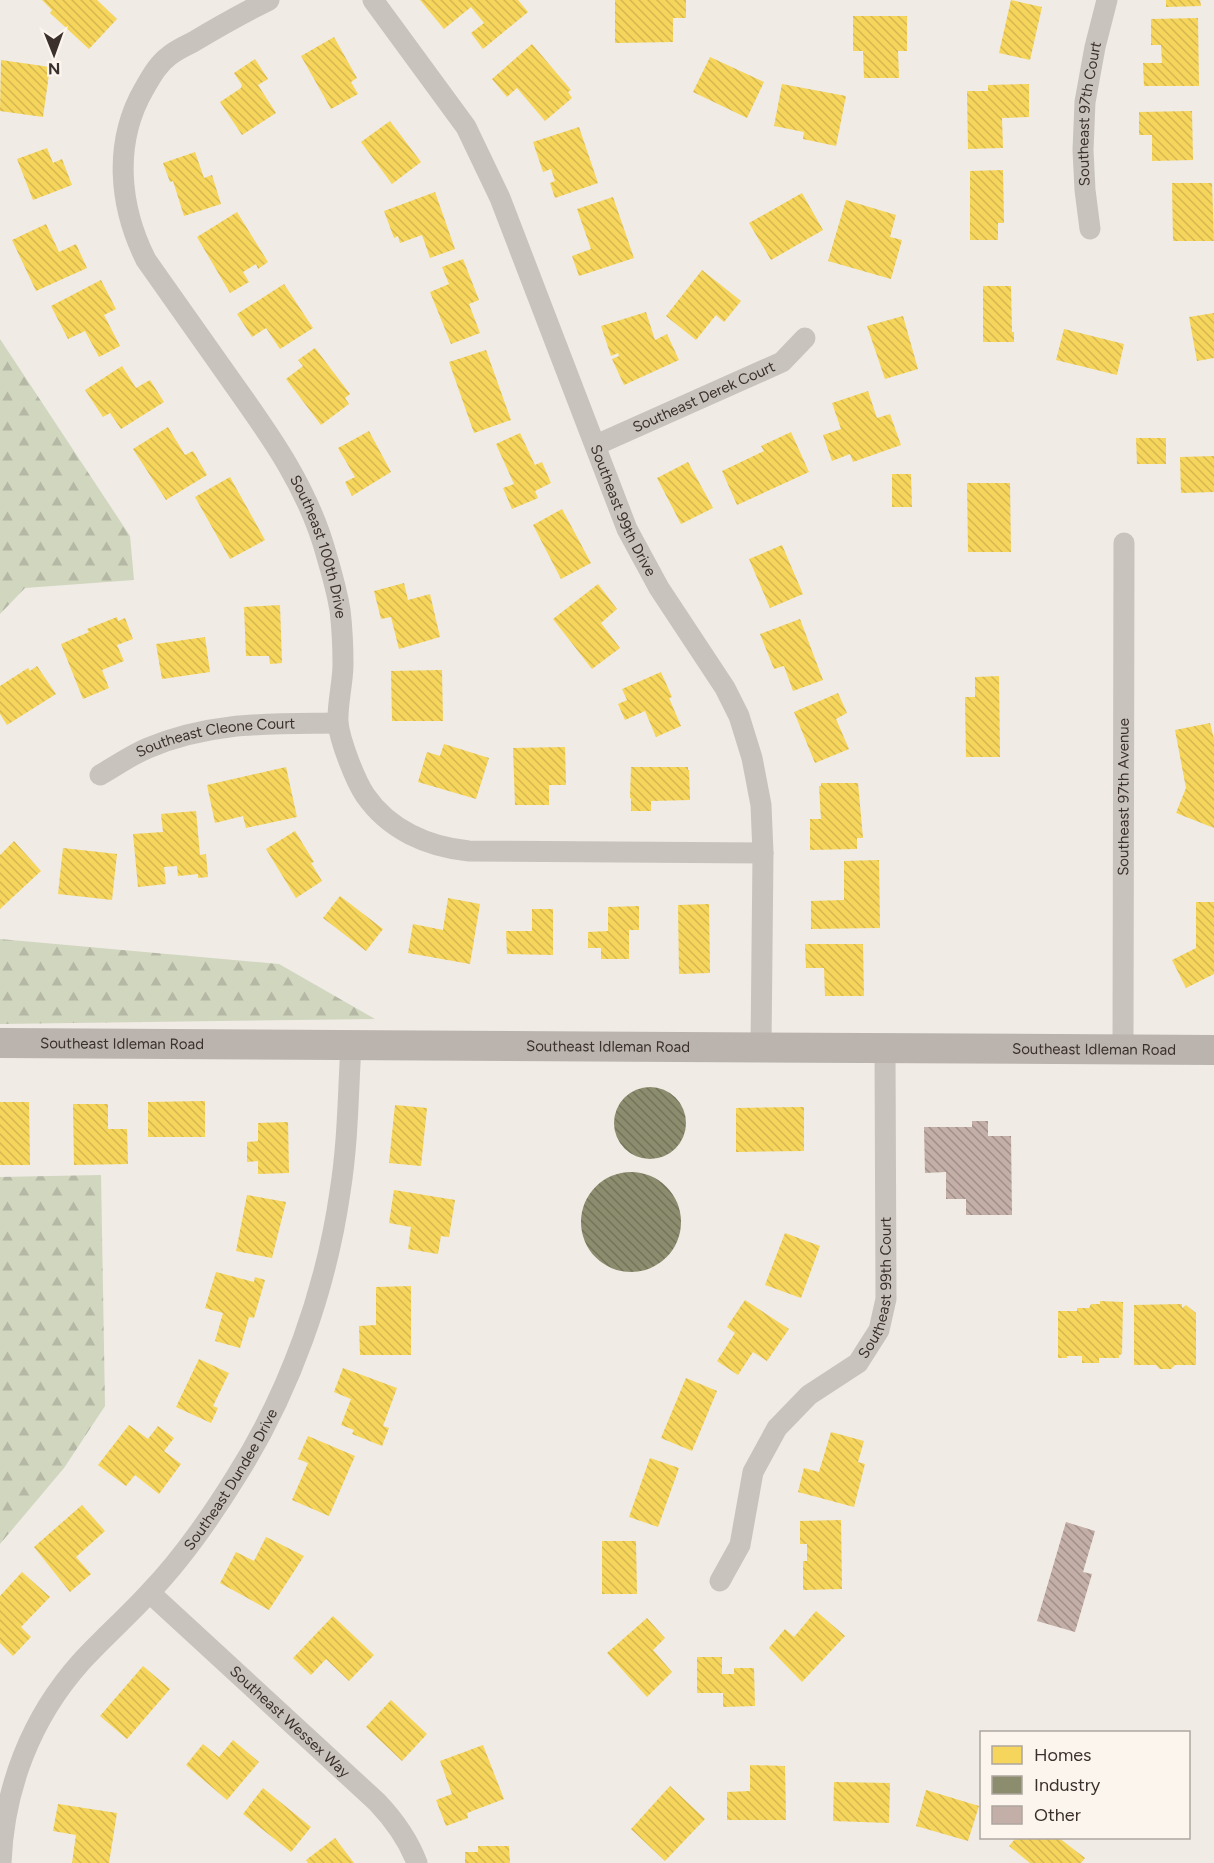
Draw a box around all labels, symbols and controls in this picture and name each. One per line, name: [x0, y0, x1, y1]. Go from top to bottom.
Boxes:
north arrow: [24, 24, 84, 84]
street label: Southeast 97th Court: [1074, 39, 1105, 187]
text: N: [48, 59, 61, 78]
street label: Southeast Derek Court: [630, 357, 778, 437]
street label: Southeast 99th Drive: [586, 442, 660, 579]
street label: Southeast 100th Drive: [286, 472, 350, 619]
street label: Southeast Cleone Court: [133, 714, 296, 761]
street label: Southeast 97th Avenue: [1114, 718, 1133, 876]
street label: Southeast Idleman Road: [40, 1034, 204, 1053]
street label: Southeast Idleman Road: [526, 1037, 690, 1056]
street label: Southeast Idleman Road: [1012, 1040, 1176, 1059]
street label: Southeast 99th Court: [854, 1216, 895, 1362]
street label: Southeast Dundee Drive: [180, 1406, 281, 1554]
street label: Southeast Wessex Way: [226, 1662, 354, 1781]
legend: [980, 1731, 1190, 1839]
text: Homes: [1034, 1744, 1092, 1766]
text: Industry: [1034, 1774, 1101, 1796]
text: Other: [1034, 1804, 1081, 1826]

